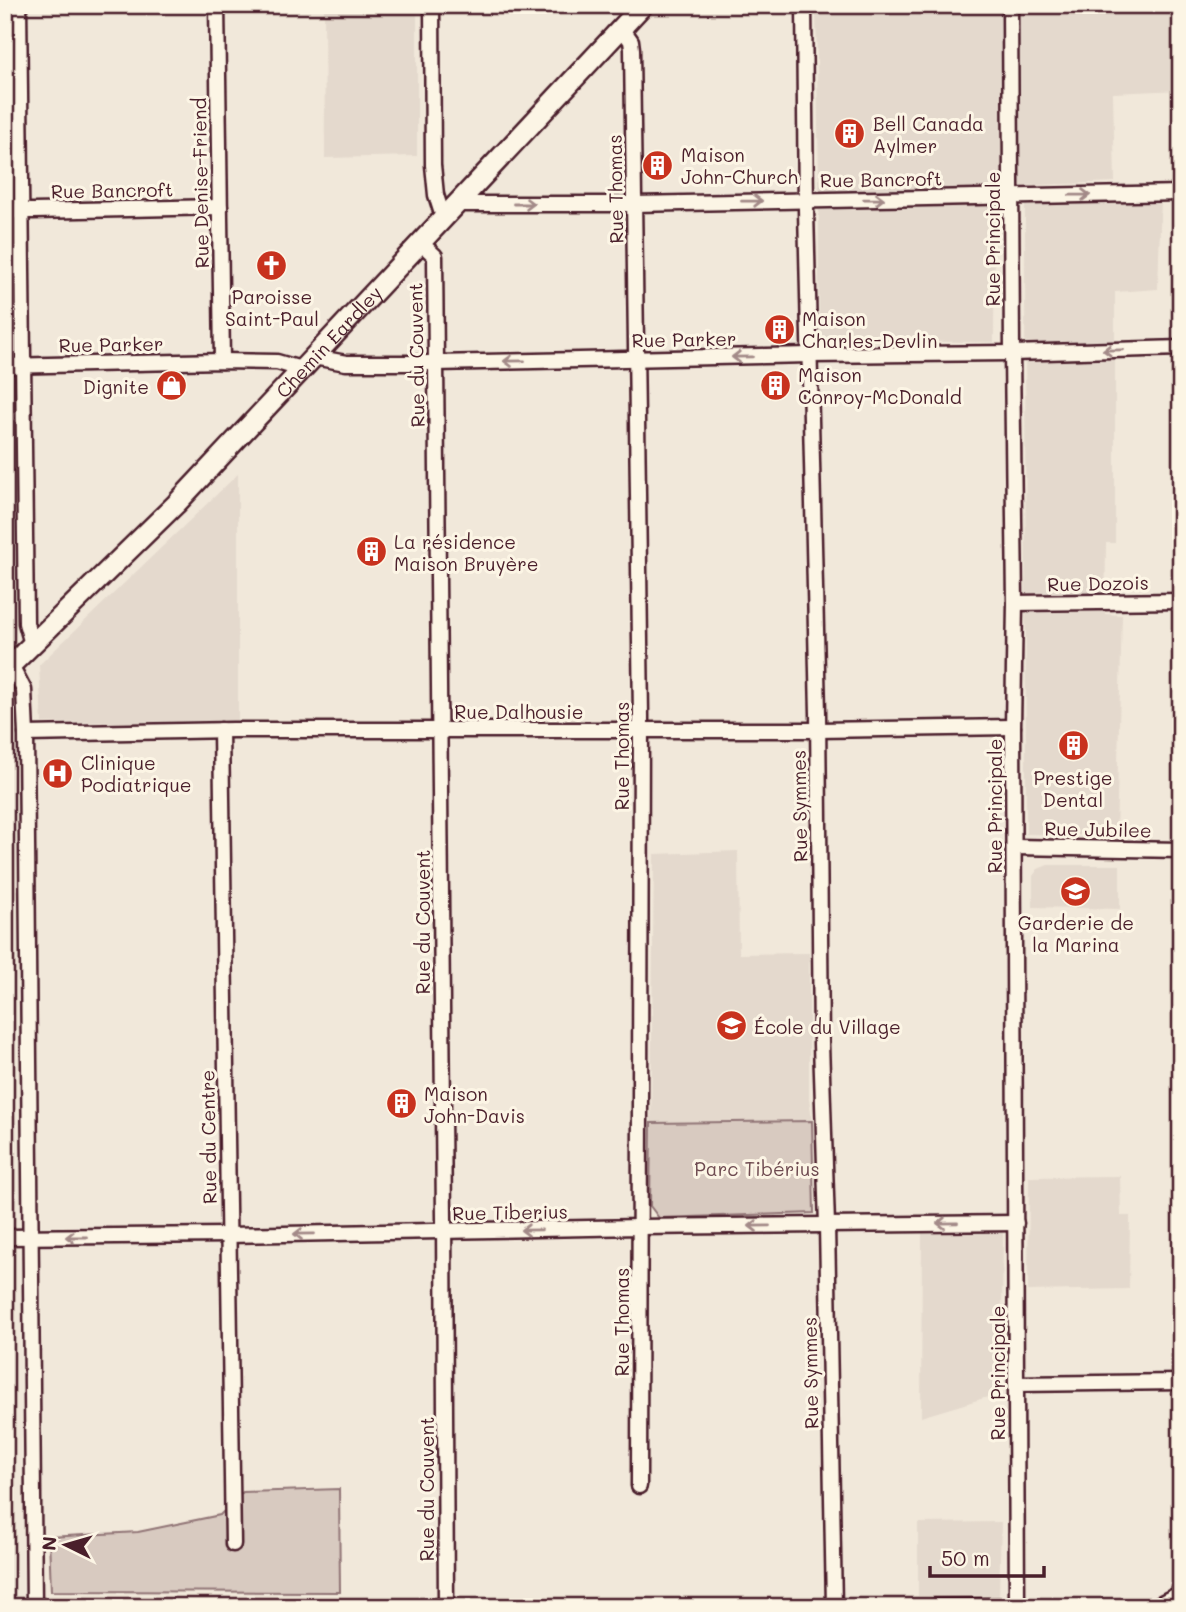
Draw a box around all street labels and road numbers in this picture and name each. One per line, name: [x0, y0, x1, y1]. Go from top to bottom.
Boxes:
street label: Rue Denise-Friend: [186, 97, 214, 269]
street label: Rue Thomas: [602, 134, 628, 244]
street label: Rue Bancroft: [820, 165, 942, 193]
street label: Rue Principale: [980, 172, 1005, 306]
street label: Rue Bancroft: [51, 176, 173, 204]
street label: Chemin Eardley: [270, 280, 387, 402]
street label: Rue du Couvent: [402, 282, 430, 428]
street label: Rue Parker: [631, 326, 737, 352]
street label: Rue Parker: [58, 331, 164, 357]
street label: Rue Dozois: [1047, 570, 1149, 596]
street label: Rue Dalhousie: [454, 699, 584, 724]
street label: Rue Thomas: [609, 701, 634, 811]
street label: Rue Principale: [982, 739, 1007, 873]
street label: Rue Symmes: [786, 750, 812, 862]
street label: Rue Jubilee: [1044, 816, 1152, 842]
street label: Rue du Couvent: [410, 850, 435, 994]
street label: Rue du Centre: [194, 1070, 222, 1204]
street label: Rue Tiberius: [452, 1198, 568, 1226]
street label: Rue Thomas: [609, 1267, 634, 1377]
street label: Rue Principale: [985, 1306, 1010, 1440]
street label: Rue Symmes: [797, 1317, 823, 1429]
street label: Rue du Couvent: [414, 1417, 439, 1561]

